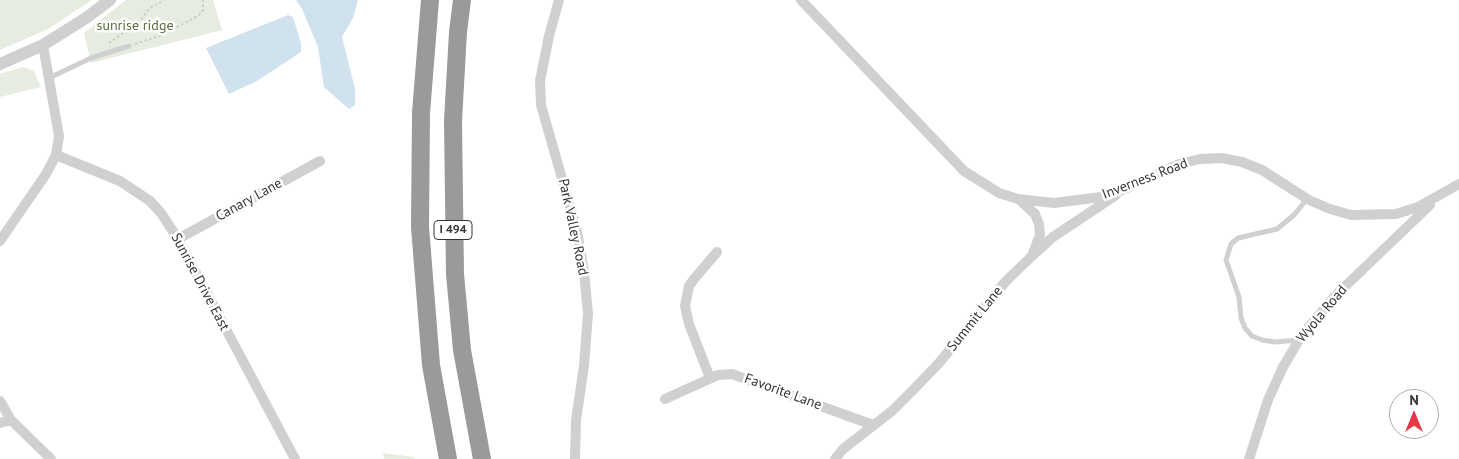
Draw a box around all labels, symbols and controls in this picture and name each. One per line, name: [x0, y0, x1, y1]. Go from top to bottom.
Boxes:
park label: sunrise ridge: [96, 18, 174, 34]
street label: Inverness Road: [1100, 155, 1190, 203]
street label: Canary Lane: [213, 175, 285, 225]
street label: Park Valley Road: [555, 177, 591, 277]
road number: I 494: [434, 220, 472, 240]
street label: Sunrise Drive East: [167, 230, 233, 334]
street label: Wyola Road: [1293, 282, 1351, 346]
street label: Summit Lane: [944, 283, 1006, 355]
street label: Favorite Lane: [742, 370, 824, 414]
north arrow: [1389, 389, 1439, 439]
text: N: [1409, 391, 1419, 409]

